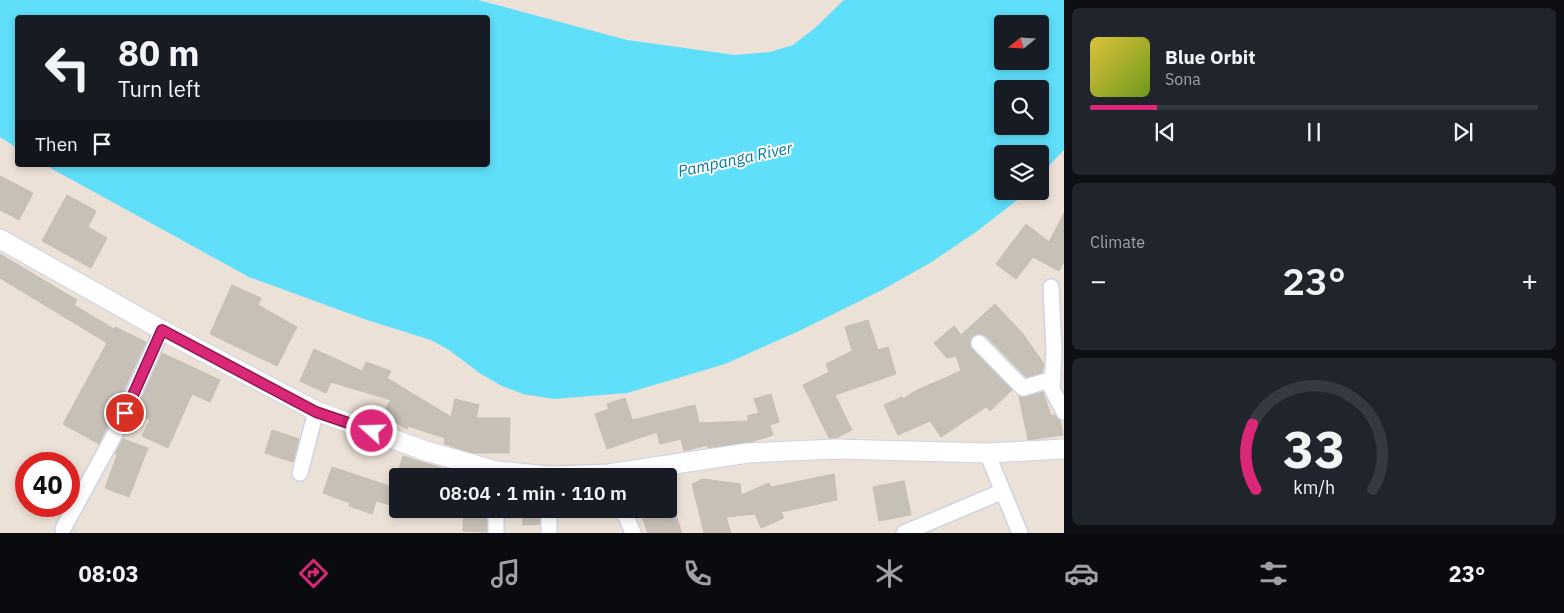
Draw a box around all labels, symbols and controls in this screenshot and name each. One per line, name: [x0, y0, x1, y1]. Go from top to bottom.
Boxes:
north arrow: [994, 15, 1049, 70]
map controls: [994, 15, 1049, 200]
text: 80 m: [118, 30, 200, 76]
icon: left: [35, 35, 100, 100]
text: Blue Orbit: [1165, 45, 1255, 69]
text: Sona: [1165, 69, 1201, 89]
text: Turn left: [118, 74, 201, 103]
button: search: [994, 80, 1049, 135]
icon: previous: [1151, 118, 1179, 146]
icon: pause: [1300, 118, 1328, 146]
icon: next: [1449, 118, 1477, 146]
icon: arrive: [88, 130, 116, 158]
text: Then: [35, 132, 78, 156]
water label: Pampanga River: [676, 137, 795, 181]
button: layers: [994, 145, 1049, 200]
text: Climate: [1090, 232, 1145, 252]
text: 23°: [1282, 256, 1346, 305]
text: −: [1090, 262, 1107, 299]
text: +: [1521, 262, 1538, 299]
pin: [104, 392, 146, 434]
icon: arrive: [111, 399, 139, 427]
position arrow: [345, 404, 397, 456]
text: 33: [1283, 415, 1345, 482]
speed limit sign: 40: [15, 452, 80, 517]
text: km/h: [1293, 476, 1335, 499]
text: 08:04 · 1 min · 110 m: [439, 481, 627, 505]
icon: directions: [296, 556, 331, 591]
icon: music: [488, 556, 523, 591]
icon: phone: [680, 556, 715, 591]
icon: climate: [872, 556, 907, 591]
icon: car: [1064, 556, 1099, 591]
icon: filters: [1256, 556, 1291, 591]
text: 08:03: [79, 559, 139, 588]
text: 23°: [1449, 559, 1485, 588]

